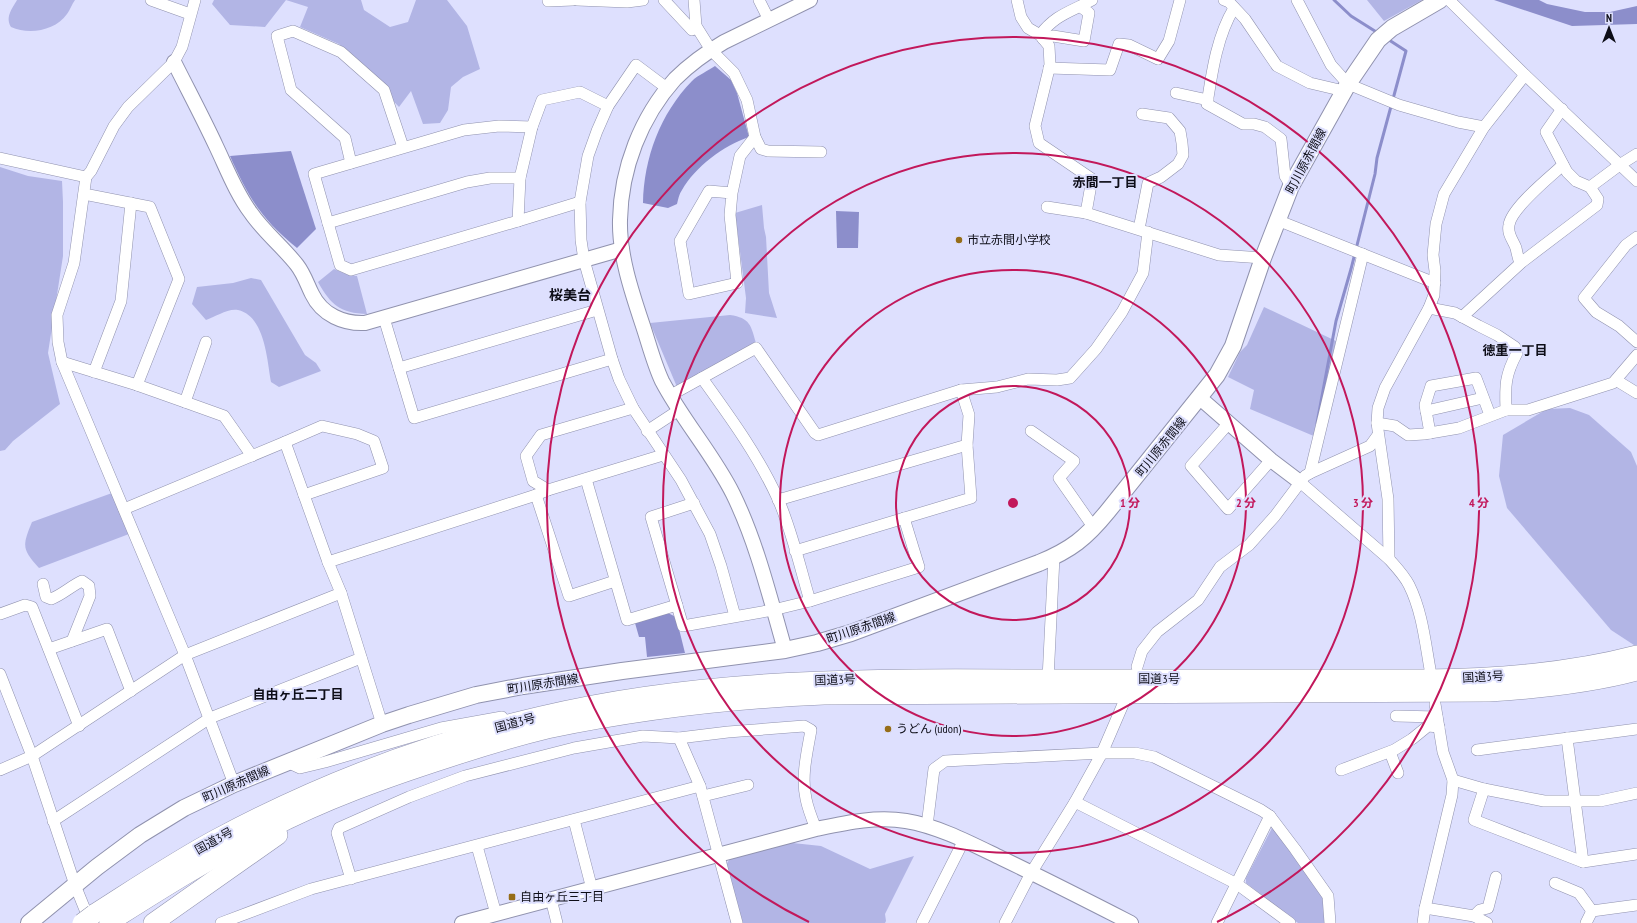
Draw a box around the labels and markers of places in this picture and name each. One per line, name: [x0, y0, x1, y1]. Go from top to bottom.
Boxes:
place label: 市立赤間小学校: [967, 232, 1051, 247]
marker: 市立赤間小学校: [954, 235, 964, 245]
centre of rings: [1006, 496, 1020, 510]
place label: うどん (udon): [896, 721, 961, 736]
marker: うどん (udon): [883, 724, 893, 734]
place label: 自由ヶ丘三丁目: [520, 889, 604, 904]
marker: 自由ヶ丘三丁目: [507, 892, 517, 902]

